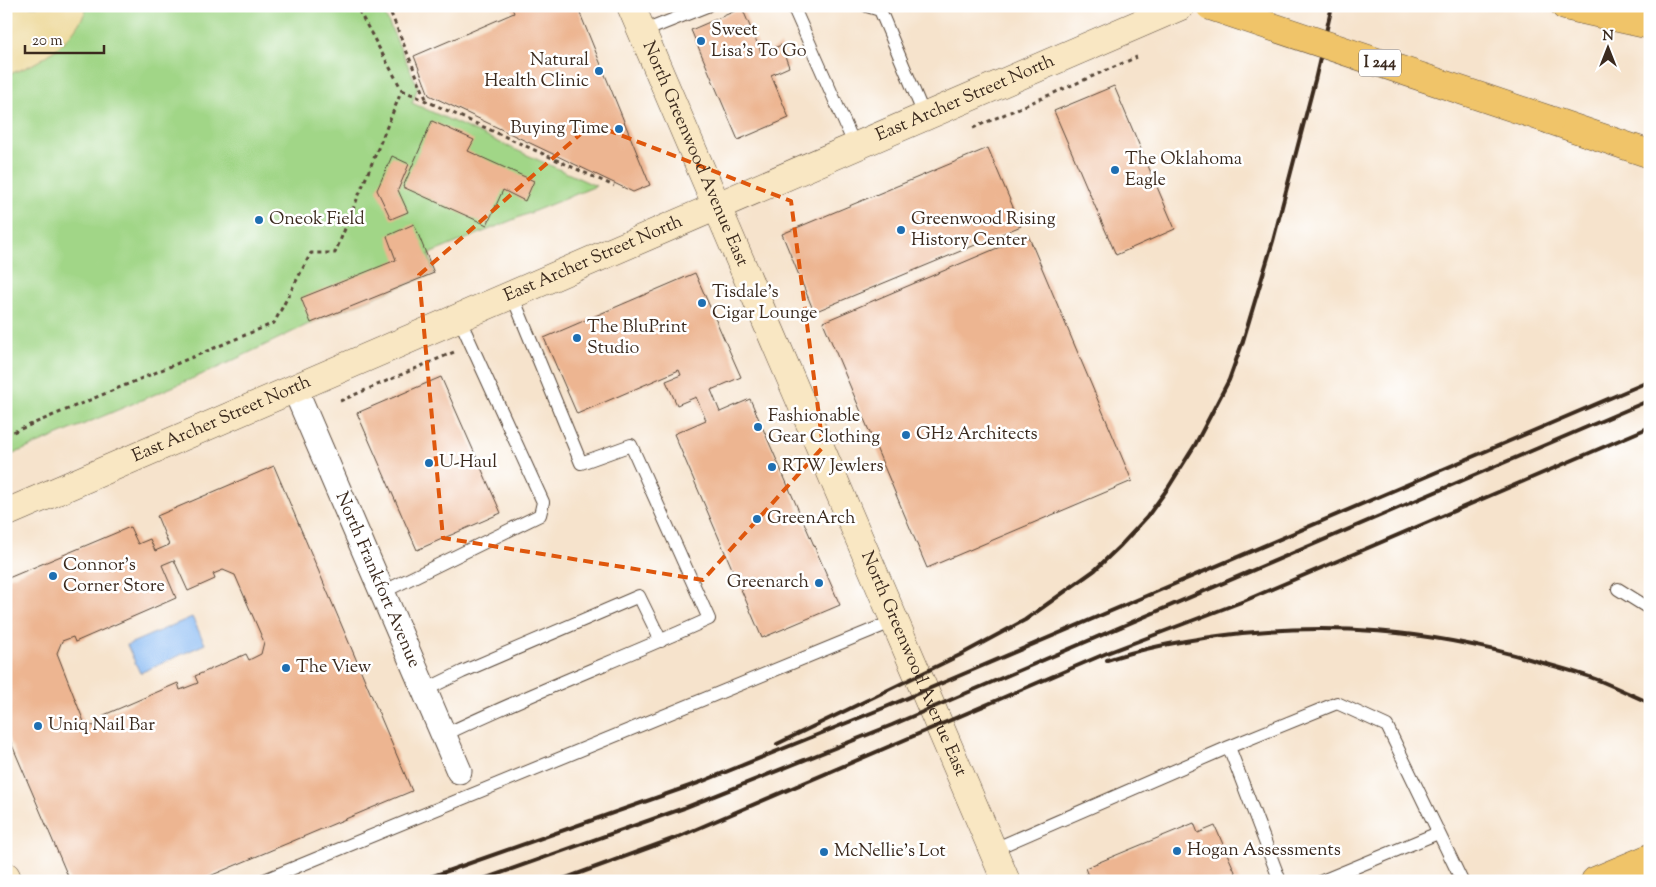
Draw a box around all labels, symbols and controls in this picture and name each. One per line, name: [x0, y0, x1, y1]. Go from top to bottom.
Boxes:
place label: Sweet Lisa's To Go: [711, 18, 807, 65]
scale bar: [25, 22, 104, 54]
north arrow: [1584, 22, 1634, 72]
text: N: [1602, 27, 1614, 47]
text: 20 m: [32, 31, 63, 52]
marker: Sweet Lisa's To Go: [695, 35, 707, 47]
street label: North Greenwood Avenue East: [635, 37, 754, 271]
place label: Natural Health Clinic: [484, 48, 589, 95]
street label: East Archer Street North: [872, 49, 1059, 149]
road number: I 244: [1359, 49, 1401, 76]
marker: Natural Health Clinic: [593, 65, 605, 77]
place label: Buying Time: [510, 116, 609, 142]
marker: Buying Time: [613, 123, 625, 135]
place label: The Oklahoma Eagle: [1125, 147, 1242, 194]
marker: The Oklahoma Eagle: [1109, 164, 1121, 176]
place label: Oneok Field: [269, 207, 365, 233]
place label: Greenwood Rising History Center: [911, 207, 1056, 254]
street label: East Archer Street North: [500, 209, 688, 310]
marker: Oneok Field: [253, 214, 265, 226]
marker: Greenwood Rising History Center: [895, 224, 907, 236]
place label: Tisdale's Cigar Lounge: [712, 280, 817, 327]
marker: Tisdale's Cigar Lounge: [696, 297, 708, 309]
place label: The BluPrint Studio: [587, 315, 687, 362]
marker: The BluPrint Studio: [571, 332, 583, 344]
street label: East Archer Street North: [128, 370, 316, 470]
place label: Fashionable Gear Clothing: [768, 404, 880, 451]
marker: Fashionable Gear Clothing: [752, 421, 764, 433]
place label: GH2 Architects: [916, 422, 1038, 448]
marker: GH2 Architects: [900, 429, 912, 441]
place label: U-Haul: [439, 450, 497, 476]
place label: RTW Jewlers: [782, 454, 884, 480]
marker: U-Haul: [423, 457, 435, 469]
marker: RTW Jewlers: [766, 461, 778, 473]
street label: North Frankfort Avenue: [328, 488, 426, 672]
place label: GreenArch: [767, 506, 856, 532]
marker: GreenArch: [751, 513, 763, 525]
street label: North Greenwood Avenue East: [853, 547, 973, 781]
place label: Connor's Corner Store: [63, 553, 165, 600]
marker: Connor's Corner Store: [47, 570, 59, 582]
place label: Greenarch: [727, 570, 809, 596]
marker: Greenarch: [813, 577, 825, 589]
place label: The View: [296, 655, 372, 681]
marker: The View: [280, 662, 292, 674]
place label: Uniq Nail Bar: [48, 713, 155, 739]
marker: Uniq Nail Bar: [32, 720, 44, 732]
place label: Hogan Assessments: [1187, 838, 1341, 864]
place label: McNellie's Lot: [834, 839, 946, 865]
marker: Hogan Assessments: [1171, 845, 1183, 857]
marker: McNellie's Lot: [818, 846, 830, 858]

